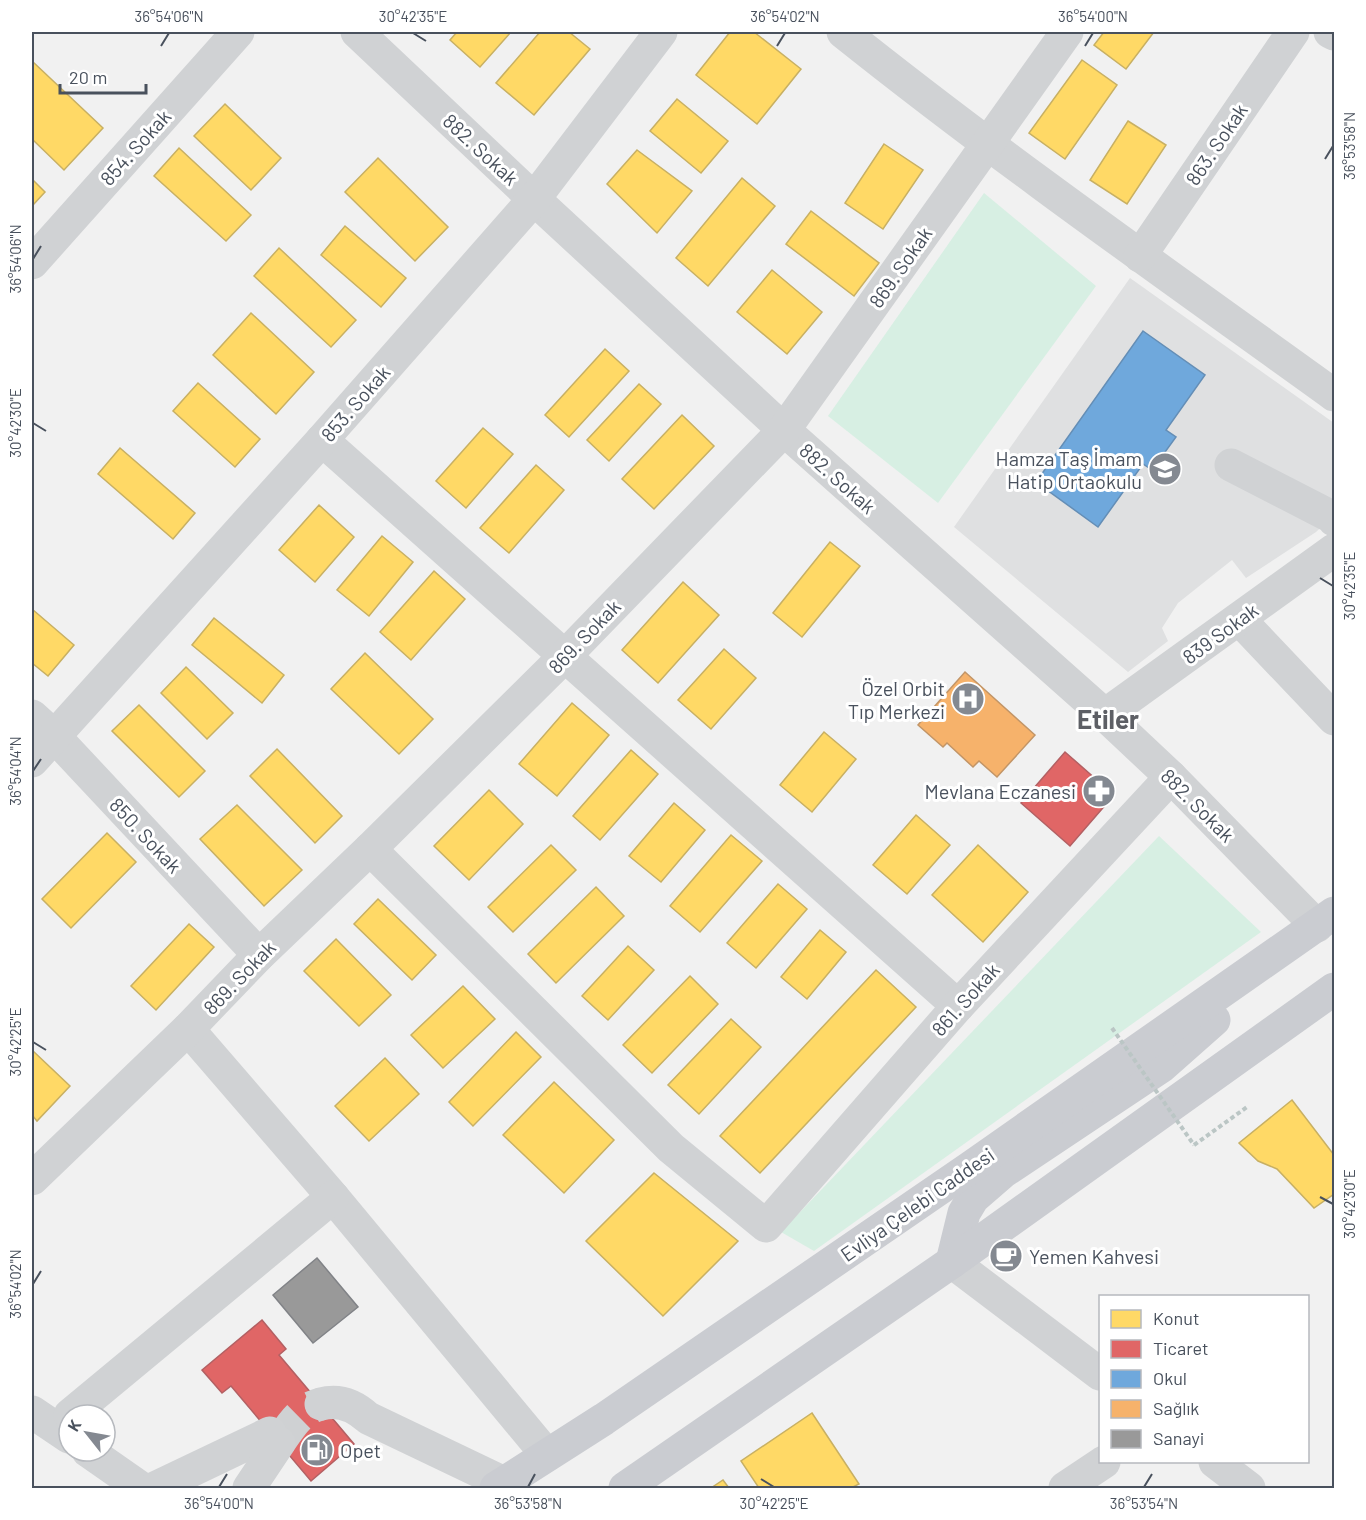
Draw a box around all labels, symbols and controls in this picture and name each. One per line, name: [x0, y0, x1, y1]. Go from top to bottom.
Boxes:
text: 36°54'06"N: [134, 7, 204, 25]
text: 30°42'35"E: [379, 7, 447, 25]
text: 36°54'02"N: [750, 7, 820, 25]
text: 36°54'00"N: [1058, 7, 1128, 25]
scale bar: [60, 57, 146, 95]
text: 20 m: [69, 66, 107, 88]
street label: 863. Sokak: [1180, 99, 1252, 189]
street label: 854. Sokak: [95, 104, 175, 190]
street label: 882. Sokak: [439, 108, 523, 190]
text: 36°53'58"N: [1340, 112, 1358, 180]
street label: 869. Sokak: [863, 222, 937, 312]
text: 36°54'06"N: [6, 224, 24, 294]
street label: 853. Sokak: [315, 360, 395, 446]
text: 30°42'30"E: [6, 388, 24, 458]
street label: 882. Sokak: [795, 438, 881, 518]
place label: Hamza Taş İmam Hatip Ortaokulu: [996, 446, 1142, 493]
school or university icon: Hamza Taş İmam Hatip Ortaokulu: [1147, 451, 1183, 487]
text: 30°42'35"E: [1340, 552, 1358, 620]
street label: 869. Sokak: [543, 594, 625, 678]
street label: 839 Sokak: [1177, 597, 1263, 669]
place label: Özel Orbit Tıp Merkezi: [848, 676, 945, 723]
hospital icon: Özel Orbit Tıp Merkezi: [950, 681, 986, 717]
district label: Etiler: [1077, 703, 1139, 734]
text: 36°54'04"N: [6, 736, 24, 806]
street label: 882. Sokak: [1156, 763, 1240, 847]
pharmacy icon: Mevlana Eczanesi: [1081, 773, 1117, 809]
place label: Mevlana Eczanesi: [924, 779, 1076, 803]
street label: 850. Sokak: [105, 792, 187, 878]
street label: 869. Sokak: [198, 935, 280, 1019]
street label: 861. Sokak: [926, 958, 1004, 1040]
text: 30°42'25"E: [6, 1008, 24, 1076]
street label: Evliya Çelebi Caddesi: [836, 1142, 998, 1266]
text: 30°42'30"E: [1340, 1169, 1358, 1239]
cafe icon: Yemen Kahvesi: [988, 1238, 1024, 1274]
place label: Yemen Kahvesi: [1029, 1244, 1159, 1268]
text: 36°54'02"N: [6, 1249, 24, 1319]
legend: [1099, 1295, 1309, 1463]
text: Konut: [1153, 1307, 1199, 1329]
text: Ticaret: [1153, 1337, 1209, 1359]
text: Okul: [1153, 1367, 1187, 1389]
text: Sağlık: [1153, 1397, 1199, 1419]
north arrow: [57, 1403, 117, 1463]
text: K: [63, 1416, 84, 1434]
text: Sanayi: [1153, 1427, 1204, 1449]
fuel station icon: Opet: [299, 1432, 335, 1468]
place label: Opet: [340, 1438, 381, 1462]
text: 36°54'00"N: [184, 1494, 254, 1512]
text: 36°53'58"N: [494, 1494, 562, 1512]
text: 30°42'25"E: [740, 1494, 808, 1512]
text: 36°53'54"N: [1110, 1494, 1178, 1512]

